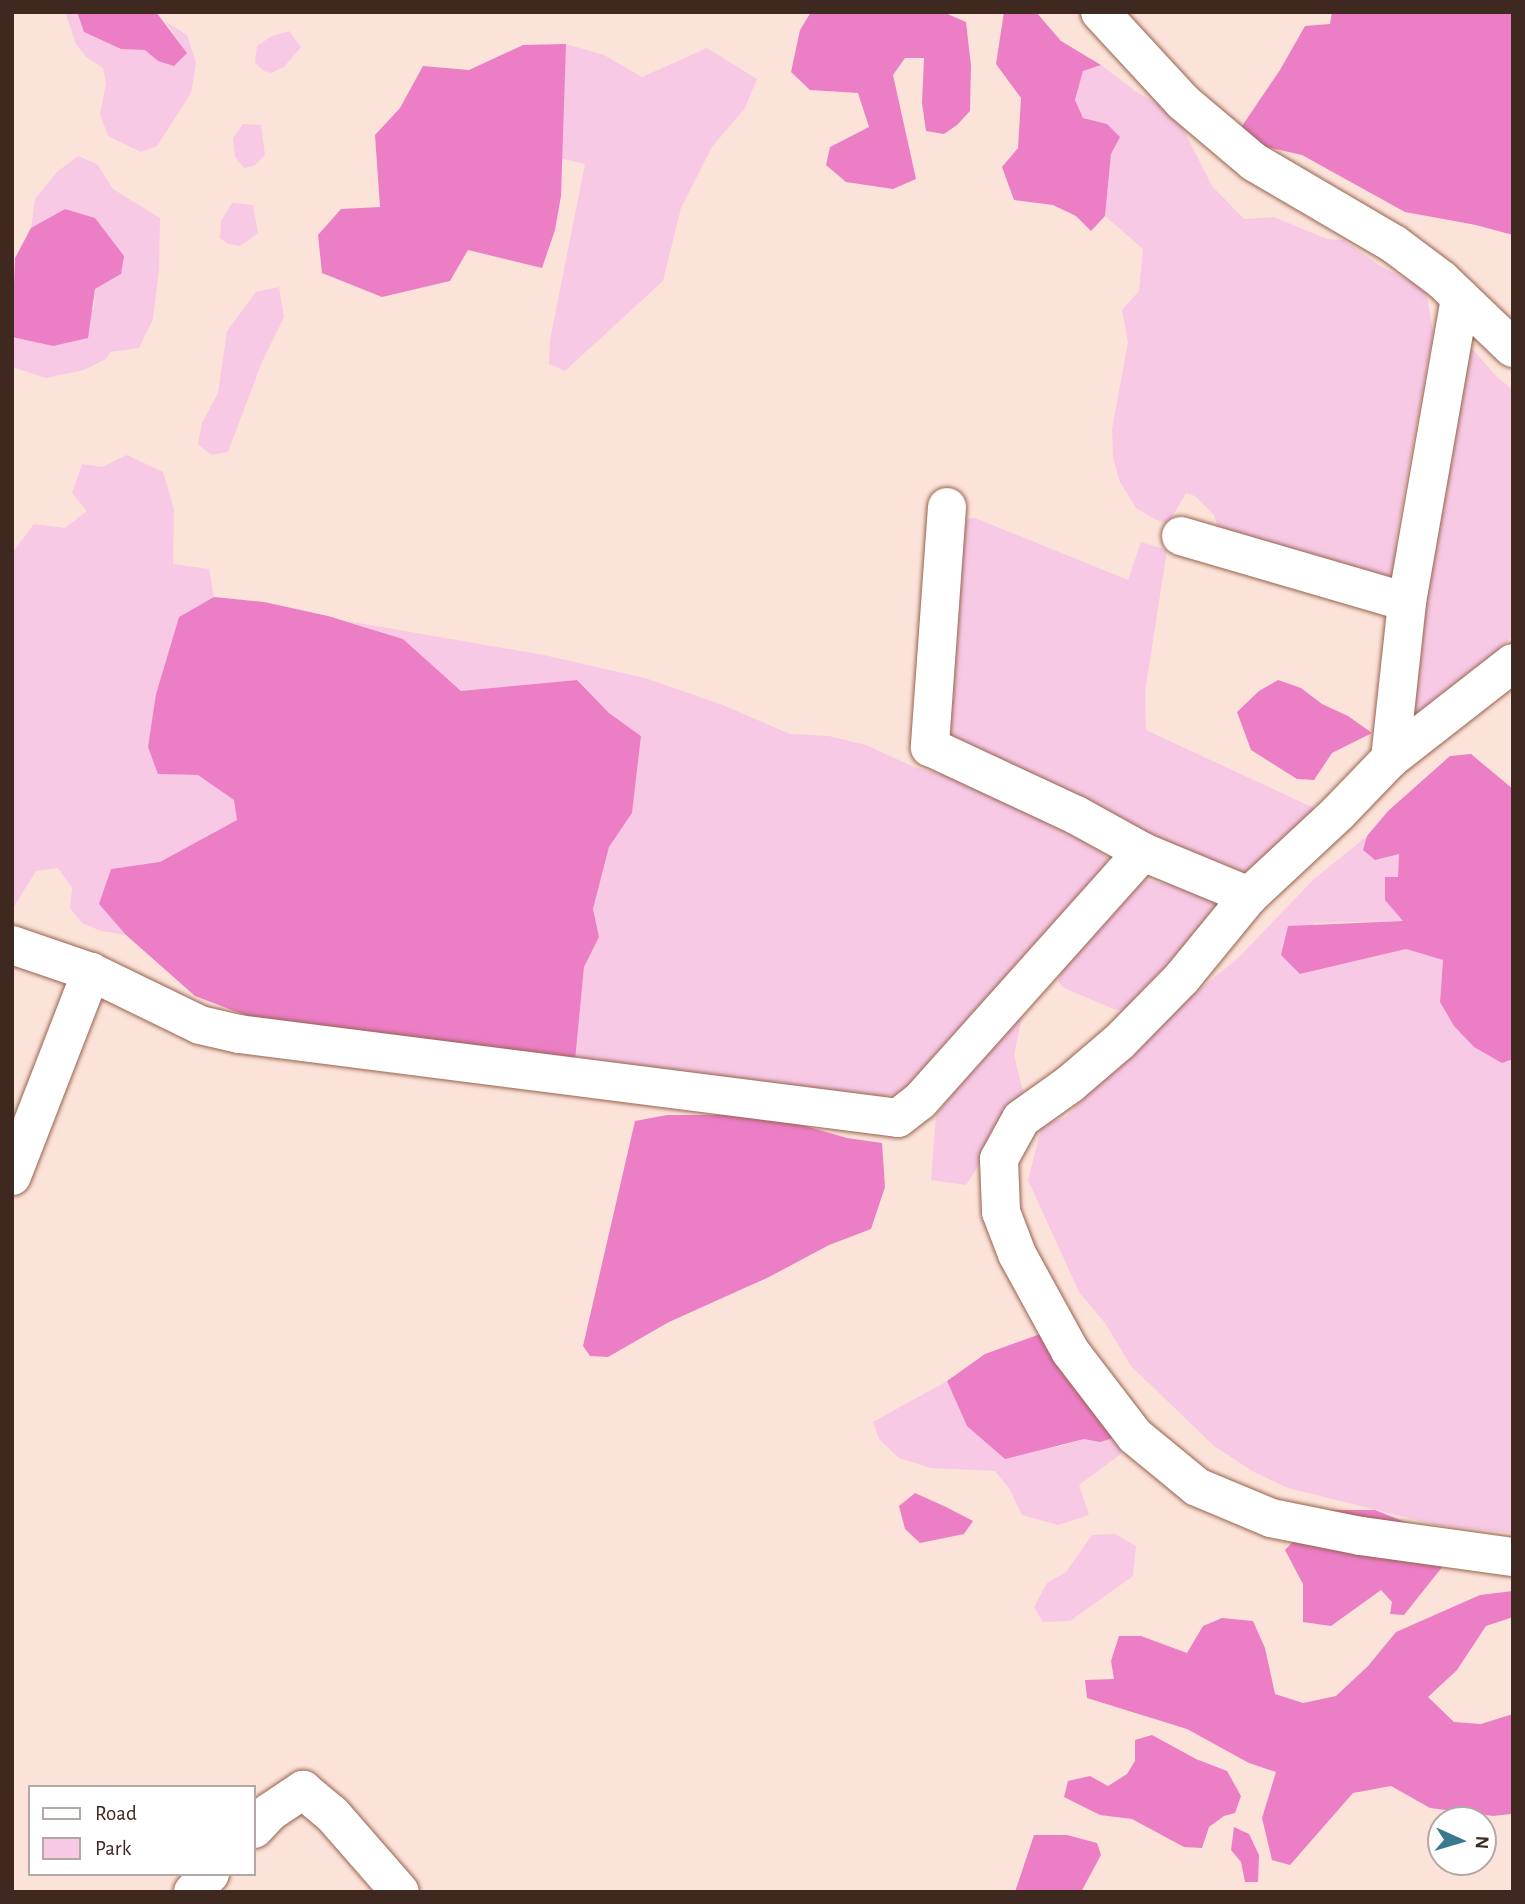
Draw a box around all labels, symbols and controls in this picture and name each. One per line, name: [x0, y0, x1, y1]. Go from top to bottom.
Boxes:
legend: [28, 1785, 256, 1876]
text: Road: [95, 1803, 137, 1824]
north arrow: [1427, 1806, 1497, 1876]
text: N: [1472, 1835, 1491, 1850]
text: Park: [95, 1838, 131, 1859]

